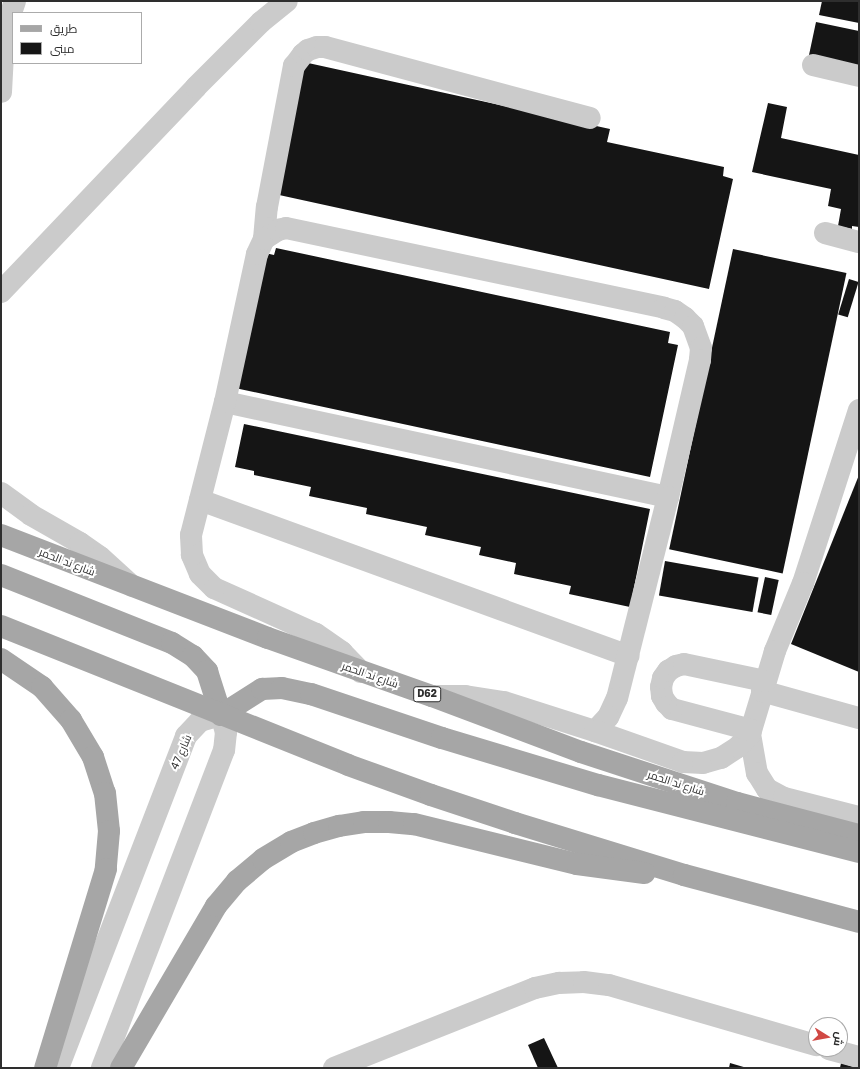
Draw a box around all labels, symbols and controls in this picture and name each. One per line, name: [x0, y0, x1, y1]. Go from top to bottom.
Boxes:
legend: [12, 12, 142, 64]
text: طريق: [50, 21, 77, 36]
text: مبنى: [50, 41, 75, 56]
street label: شارع ند الحمر: [37, 545, 97, 579]
street label: شارع ند الحمر: [340, 659, 400, 691]
road number: D62: [413, 686, 441, 702]
street label: شارع 47: [168, 733, 194, 771]
street label: شارع ند الحمر: [646, 768, 706, 798]
north arrow: [808, 1017, 848, 1057]
text: ش: [832, 1031, 847, 1047]

